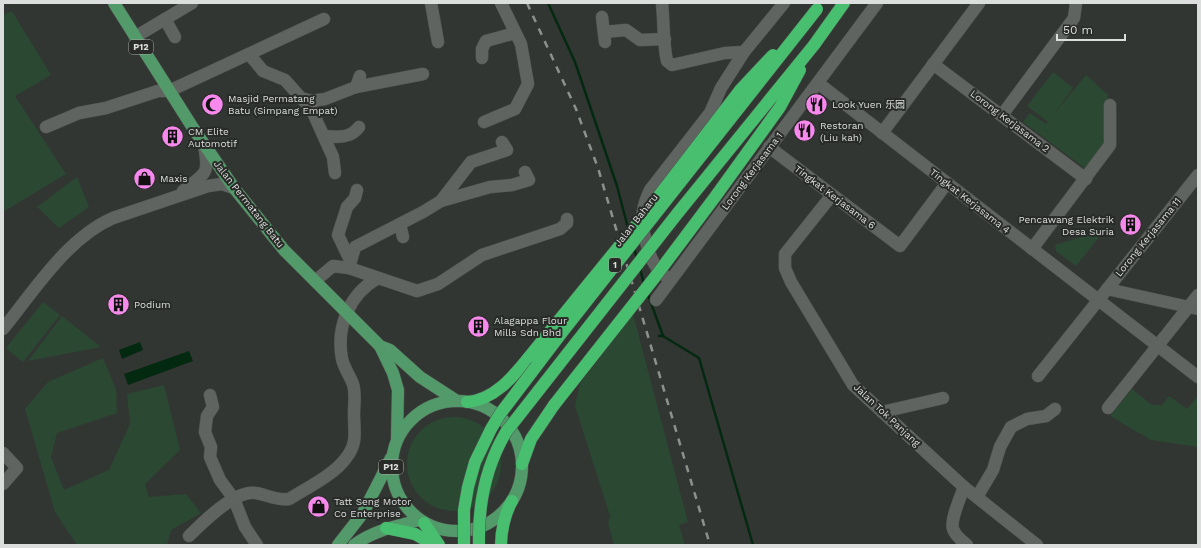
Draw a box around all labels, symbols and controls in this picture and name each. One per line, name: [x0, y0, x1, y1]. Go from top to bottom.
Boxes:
scale bar: [1057, 16, 1125, 42]
text: 50 m: [1063, 23, 1093, 37]
road number: P12: [129, 40, 153, 54]
street label: Lorong Kerjasama 2: [968, 88, 1052, 154]
mosque icon: Masjid Permatang Batu (Simpang Empat): [200, 91, 226, 117]
restaurant icon: Look Yuen 乐园: [804, 91, 830, 117]
place label: Masjid Permatang Batu (Simpang Empat): [228, 93, 338, 116]
place label: Look Yuen 乐园: [832, 99, 905, 110]
restaurant icon: Restoran (Liu kah): [791, 118, 817, 144]
place label: Restoran (Liu kah): [820, 120, 864, 143]
building icon: CM Elite Automotif: [159, 124, 185, 150]
place label: CM Elite Automotif: [188, 126, 237, 149]
street label: Lorong Kerjasama 1: [719, 130, 785, 212]
street label: Jalan Permatang Batu: [212, 158, 286, 250]
street label: Tingkat Kerjasama 6: [792, 163, 878, 231]
shop icon: Maxis: [131, 165, 157, 191]
street label: Tingkat Kerjasama 4: [928, 166, 1012, 236]
place label: Maxis: [160, 173, 187, 184]
street label: Jalan Baharu: [612, 191, 660, 249]
street label: Lorong Kerjasama 11: [1113, 196, 1183, 278]
building icon: Pencawang Elektrik Desa Suria: [1117, 212, 1143, 238]
place label: Pencawang Elektrik Desa Suria: [1019, 214, 1114, 237]
road number: 1: [609, 258, 621, 272]
building icon: Podium: [106, 291, 132, 317]
place label: Podium: [134, 299, 171, 310]
building icon: Alagappa Flour Mills Sdn Bhd: [466, 313, 492, 339]
place label: Alagappa Flour Mills Sdn Bhd: [494, 315, 567, 338]
street label: Jalan Tok Panjang: [852, 381, 923, 449]
road number: P12: [379, 460, 403, 474]
shop icon: Tatt Seng Motor Co Enterprise: [305, 494, 331, 520]
place label: Tatt Seng Motor Co Enterprise: [334, 496, 411, 519]

